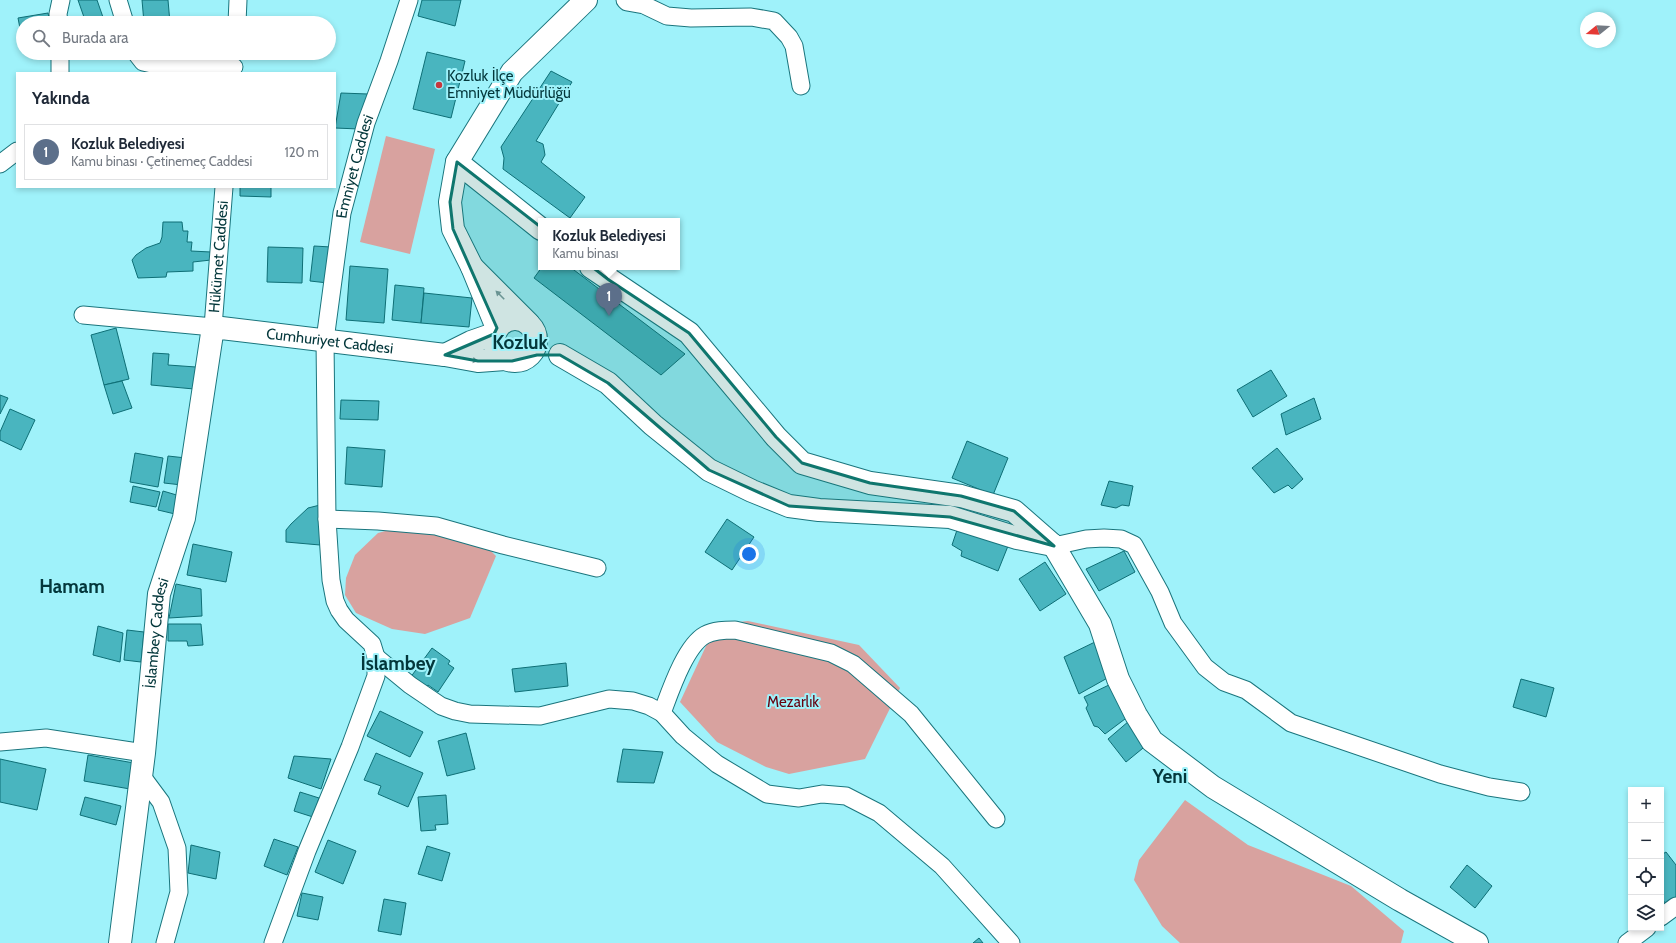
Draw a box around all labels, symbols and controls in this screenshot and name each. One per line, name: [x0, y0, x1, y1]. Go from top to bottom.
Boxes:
north arrow: [1580, 12, 1616, 48]
search box: [16, 16, 336, 60]
icon: search: [30, 27, 52, 49]
text: Burada ara: [62, 29, 129, 47]
place label: Kozluk İlçe Emniyet Müdürlüğü: [447, 66, 571, 102]
marker: Kozluk İlçe Emniyet Müdürlüğü: [434, 80, 444, 90]
text: Yakında: [32, 88, 90, 108]
street label: Emniyet Caddesi: [332, 112, 377, 219]
text: Kozluk Belediyesi: [71, 135, 185, 153]
text: 1: [44, 144, 48, 160]
text: 120 m: [285, 144, 319, 160]
text: Kamu binası · Çetinemeç Caddesi: [71, 153, 252, 169]
street label: Hükümet Caddesi: [205, 200, 232, 314]
popup: [538, 218, 680, 270]
text: Kozluk Belediyesi: [552, 227, 666, 245]
text: Kamu binası: [552, 245, 619, 261]
pin: 1: [596, 283, 622, 316]
one-way arrow: [495, 290, 505, 300]
street label: Cumhuriyet Caddesi: [265, 324, 394, 358]
district label: Kozluk: [492, 331, 549, 354]
one-way arrow: [466, 357, 478, 363]
your location: [739, 544, 759, 564]
district label: Hamam: [39, 575, 105, 598]
street label: İslambey Caddesi: [140, 576, 173, 689]
district label: İslambey: [360, 652, 436, 675]
park label: Mezarlık: [767, 693, 819, 711]
district label: Yeni: [1152, 765, 1187, 788]
map controls: [1628, 787, 1664, 931]
button: +: [1628, 787, 1664, 823]
button: −: [1628, 823, 1664, 859]
button: locate: [1628, 859, 1664, 895]
button: layers: [1628, 895, 1664, 931]

